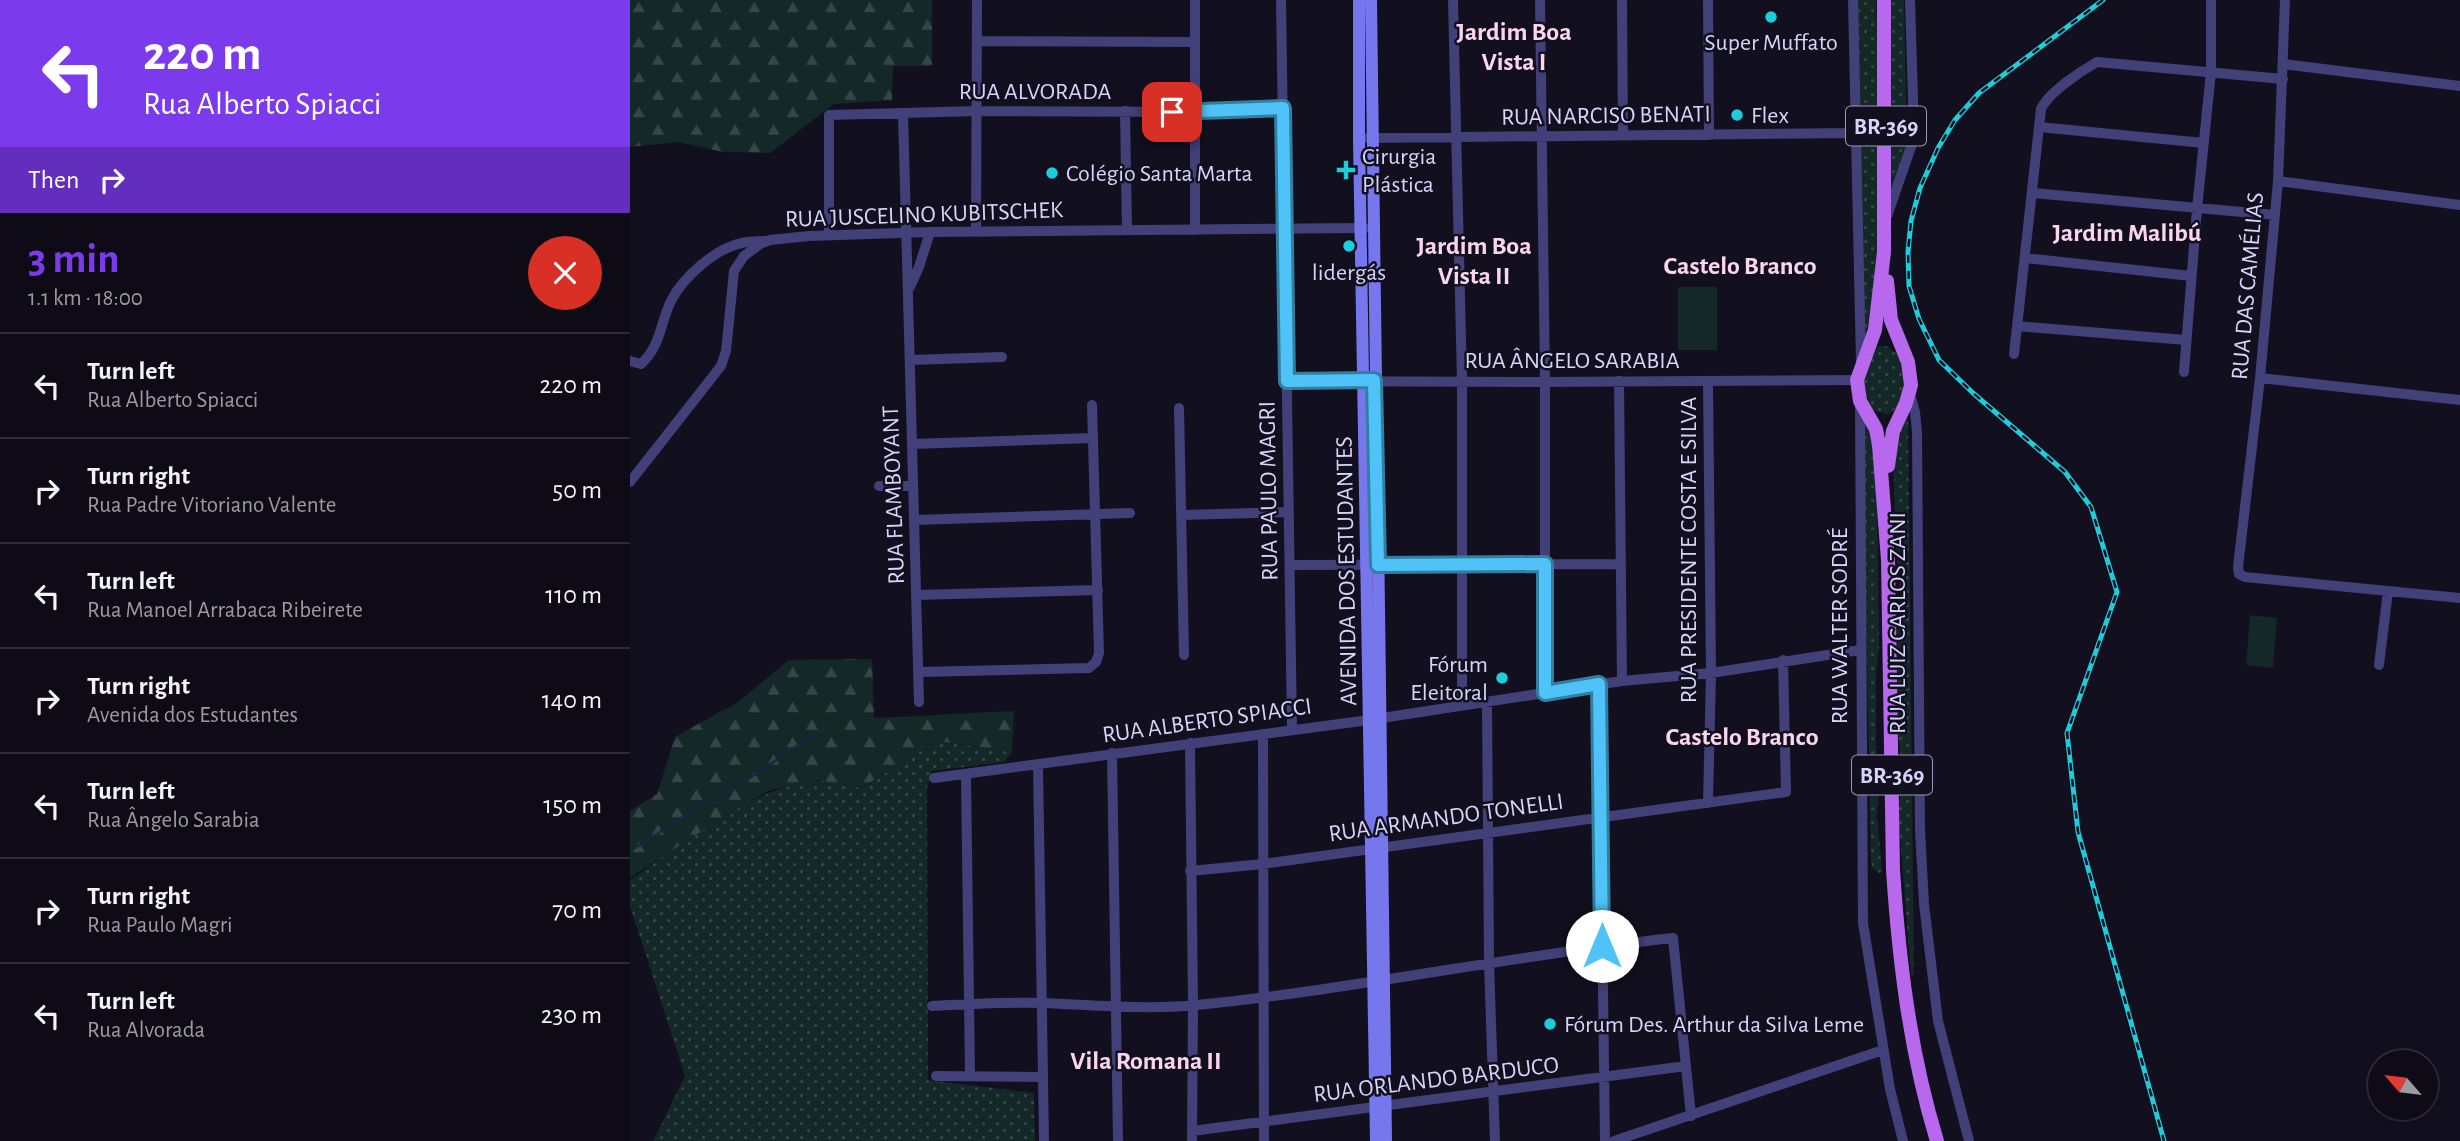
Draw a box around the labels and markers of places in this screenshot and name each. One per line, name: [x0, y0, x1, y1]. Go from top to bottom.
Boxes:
marker: Super Muffato: [1763, 9, 1779, 25]
place label: Super Muffato: [1704, 31, 1838, 55]
pin: [1142, 82, 1202, 142]
place label: Flex: [1751, 104, 1789, 128]
marker: Flex: [1729, 107, 1745, 123]
place label: Cirurgia Plástica: [1362, 145, 1436, 197]
marker: Cirurgia Plástica: [1336, 160, 1356, 180]
place label: Colégio Santa Marta: [1066, 162, 1253, 186]
marker: Colégio Santa Marta: [1044, 165, 1060, 181]
marker: lidergás: [1341, 238, 1357, 254]
place label: lidergás: [1312, 261, 1386, 285]
place label: Fórum Eleitoral: [1410, 653, 1488, 705]
marker: Fórum Eleitoral: [1494, 670, 1510, 686]
place label: Fórum Des. Arthur da Silva Leme: [1564, 1013, 1864, 1037]
marker: Fórum Des. Arthur da Silva Leme: [1542, 1016, 1558, 1032]

